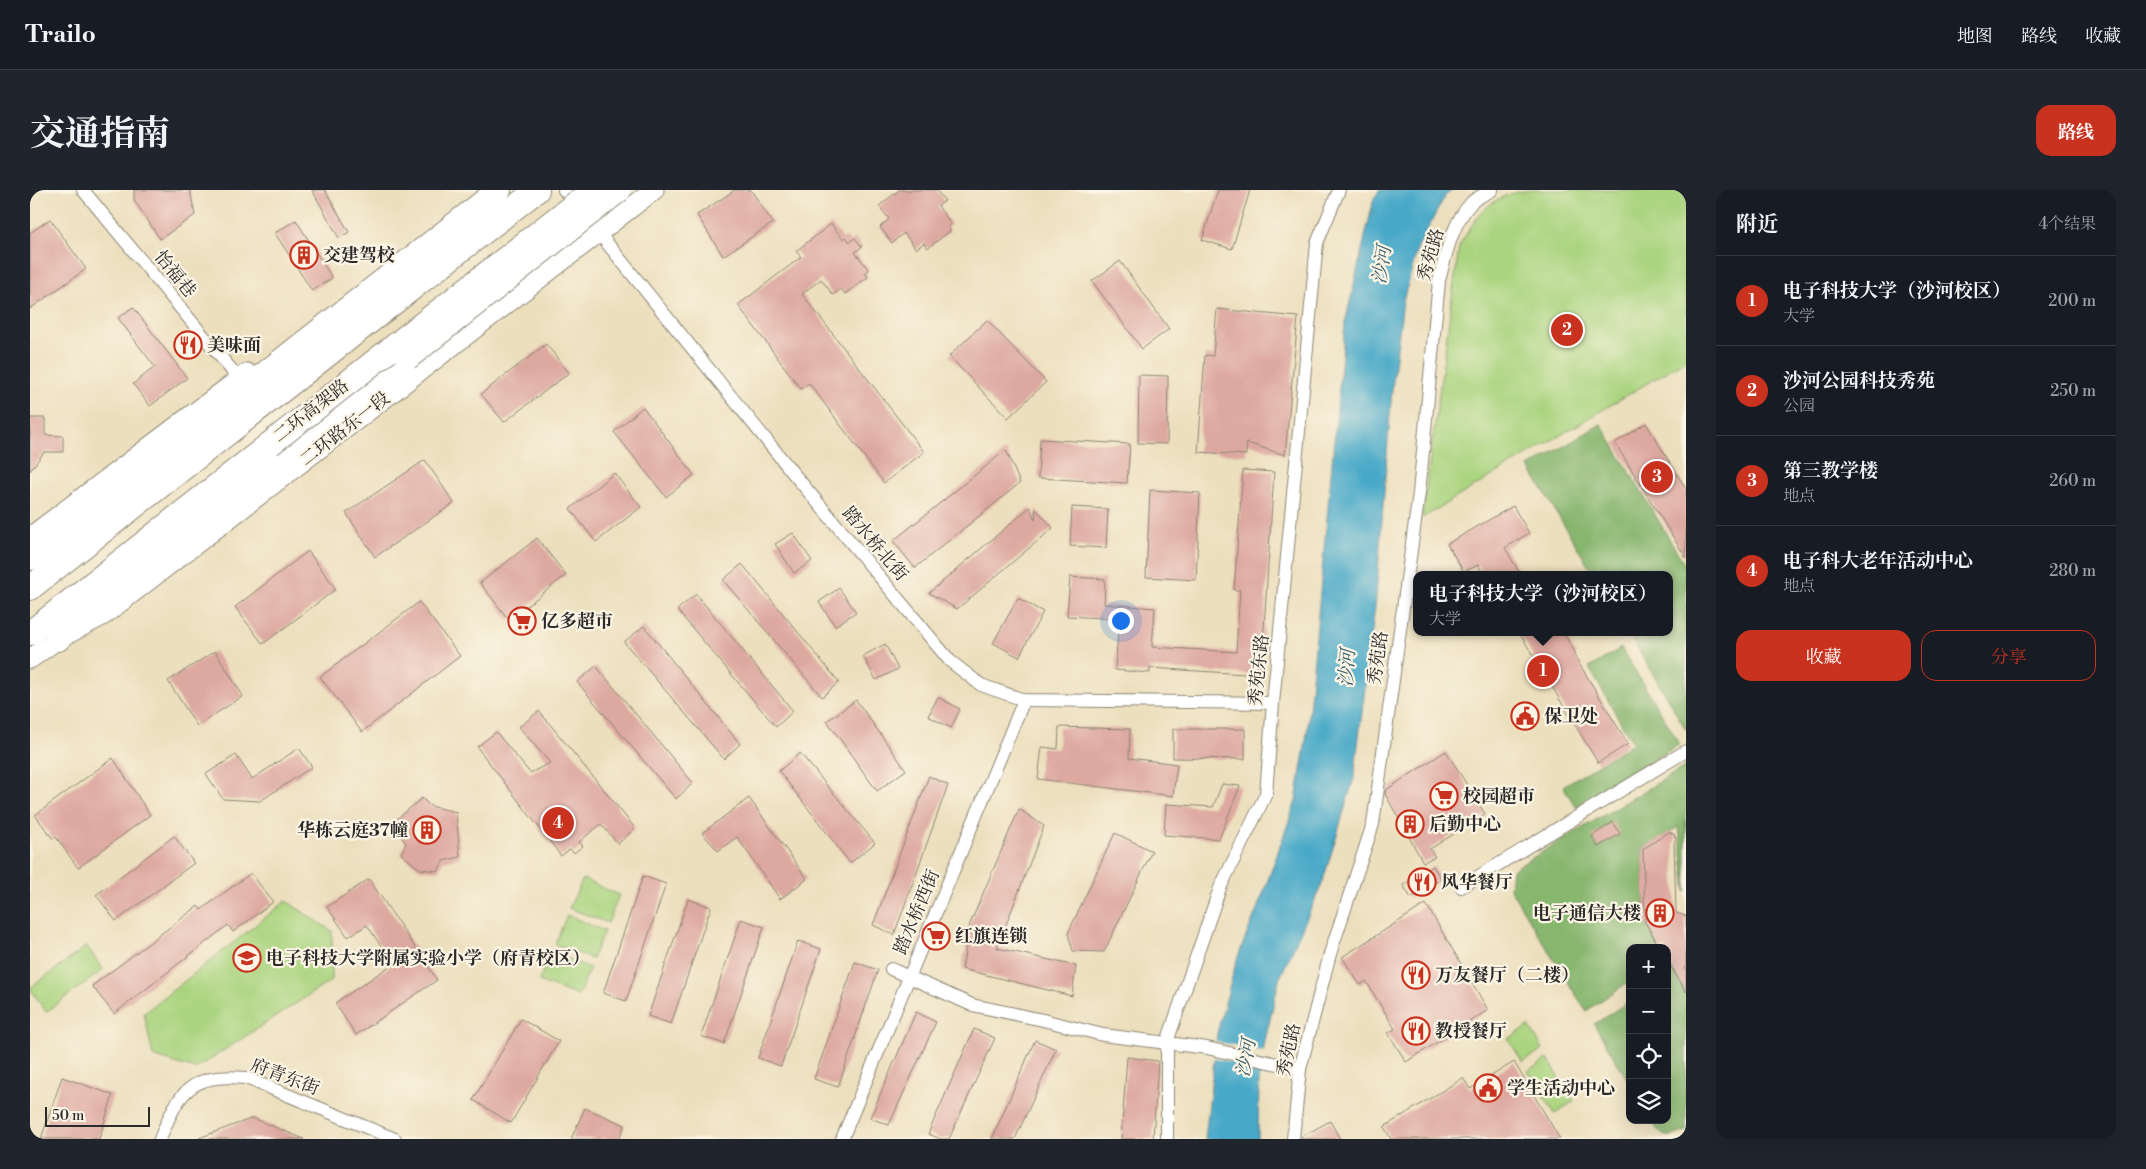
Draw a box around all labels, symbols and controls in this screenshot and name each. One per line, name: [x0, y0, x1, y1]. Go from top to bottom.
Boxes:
text: Trailo: [25, 20, 96, 50]
text: 地图: [1957, 25, 1993, 48]
text: 路线: [2021, 25, 2057, 48]
text: 收藏: [2085, 25, 2121, 48]
button: 路线: [2036, 105, 2116, 156]
text: 交通指南: [30, 113, 170, 156]
text: 附近: [1736, 212, 1778, 238]
text: 4个结果: [2038, 214, 2096, 234]
street label: 秀苑路: [1413, 226, 1449, 284]
building icon: 交建驾校: [289, 240, 319, 270]
water label: 沙河: [1367, 242, 1397, 285]
place label: 交建驾校: [323, 244, 395, 267]
street label: 怡福巷: [149, 246, 201, 302]
text: 电子科技大学（沙河校区）: [1783, 279, 2011, 303]
text: 1: [1748, 291, 1756, 311]
text: 200 m: [2048, 291, 2096, 311]
text: 大学: [1783, 306, 1815, 326]
pin: 2: [1551, 311, 1583, 349]
restaurant icon: 美味面: [173, 330, 203, 360]
place label: 美味面: [207, 334, 261, 357]
text: 沙河公园科技秀苑: [1783, 369, 1935, 393]
street label: 二环高架路: [268, 374, 354, 448]
text: 2: [1747, 381, 1757, 401]
text: 250 m: [2050, 381, 2096, 401]
street label: 二环路东一段: [295, 387, 395, 471]
text: 公园: [1783, 396, 1815, 416]
pin: 3: [1641, 458, 1673, 496]
text: 第三教学楼: [1783, 459, 1878, 483]
text: 3: [1747, 471, 1757, 491]
text: 260 m: [2049, 471, 2096, 491]
text: 地点: [1783, 486, 1815, 506]
street label: 踏水桥北街: [837, 502, 913, 586]
text: 电子科大老年活动中心: [1783, 549, 1973, 573]
text: 4: [1747, 561, 1757, 581]
text: 280 m: [2049, 561, 2096, 581]
popup: [1413, 571, 1673, 636]
text: 地点: [1783, 576, 1815, 596]
text: 电子科技大学（沙河校区）: [1429, 582, 1657, 606]
supermarket icon: 亿多超市: [507, 606, 537, 636]
your location: [1108, 608, 1134, 634]
text: 大学: [1429, 609, 1461, 629]
place label: 亿多超市: [541, 610, 613, 633]
street label: 秀苑路: [1363, 630, 1393, 686]
button: 收藏: [1736, 630, 1911, 681]
button: 分享: [1921, 630, 2096, 681]
street label: 秀苑东路: [1244, 633, 1274, 707]
water label: 沙河: [1334, 645, 1361, 688]
pin: 1: [1527, 652, 1559, 690]
public building icon: 保卫处: [1510, 701, 1540, 731]
place label: 保卫处: [1544, 705, 1598, 728]
supermarket icon: 校园超市: [1429, 781, 1459, 811]
place label: 校园超市: [1463, 785, 1535, 808]
pin: 4: [542, 804, 574, 842]
building icon: 后勤中心: [1395, 809, 1425, 839]
place label: 后勤中心: [1429, 813, 1501, 836]
building icon: 华栋云庭37幢: [412, 815, 442, 845]
place label: 华栋云庭37幢: [297, 819, 408, 842]
street label: 踏水桥西街: [889, 866, 945, 958]
restaurant icon: 风华餐厅: [1407, 867, 1437, 897]
place label: 风华餐厅: [1441, 871, 1513, 894]
building icon: 电子通信大楼: [1645, 898, 1675, 928]
place label: 电子通信大楼: [1533, 902, 1641, 925]
supermarket icon: 红旗连锁: [921, 921, 951, 951]
place label: 红旗连锁: [955, 925, 1027, 948]
school or university icon: 电子科技大学附属实验小学（府青校区）: [232, 943, 262, 973]
map controls: [1626, 944, 1671, 1124]
button: +: [1626, 944, 1671, 989]
place label: 电子科技大学附属实验小学（府青校区）: [266, 947, 590, 970]
restaurant icon: 万友餐厅（二楼）: [1401, 960, 1431, 990]
place label: 万友餐厅（二楼）: [1435, 964, 1579, 987]
button: −: [1626, 989, 1671, 1034]
restaurant icon: 教授餐厅: [1401, 1016, 1431, 1046]
place label: 教授餐厅: [1435, 1020, 1507, 1043]
street label: 秀苑路: [1272, 1021, 1306, 1079]
water label: 沙河: [1231, 1034, 1262, 1079]
button: locate: [1626, 1034, 1671, 1079]
street label: 府青东街: [247, 1053, 323, 1101]
public building icon: 学生活动中心: [1473, 1073, 1503, 1103]
place label: 学生活动中心: [1507, 1077, 1615, 1100]
button: layers: [1626, 1079, 1671, 1124]
scale bar: [45, 1104, 150, 1127]
text: 50 m: [52, 1107, 84, 1125]

